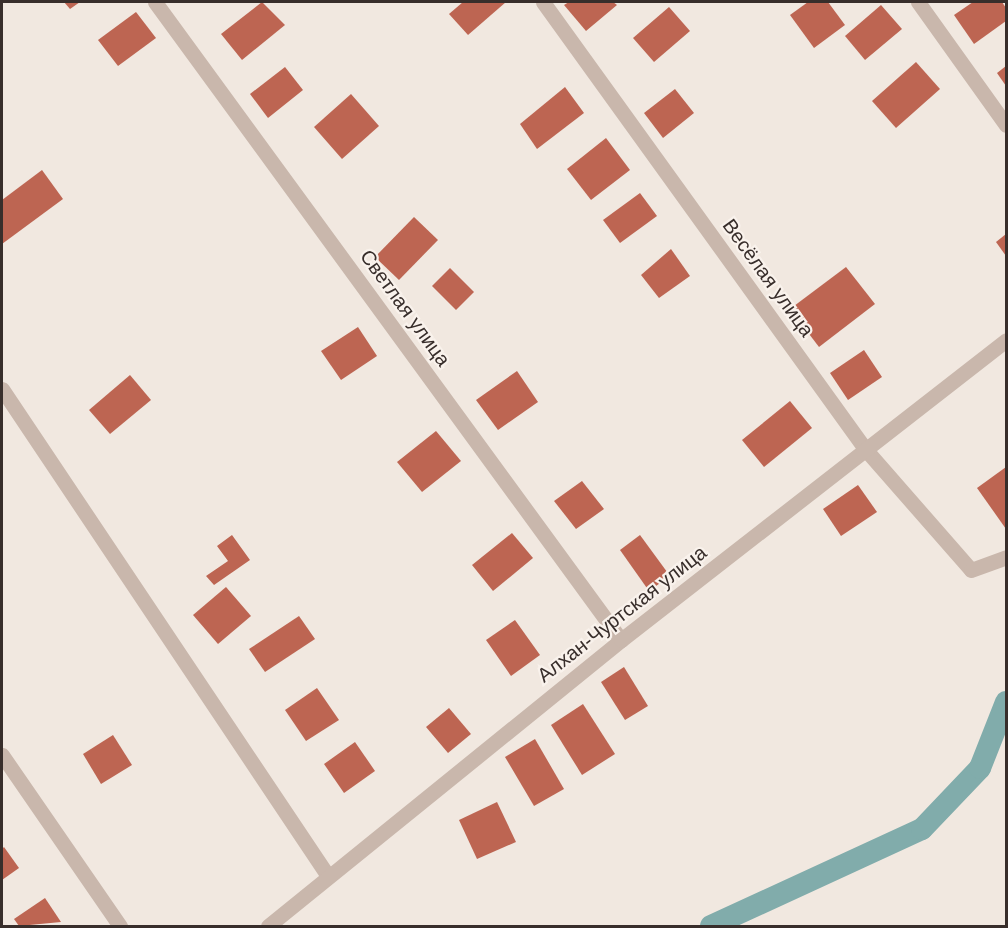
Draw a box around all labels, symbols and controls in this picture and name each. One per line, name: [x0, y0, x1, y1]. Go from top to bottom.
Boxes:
street label: Весёлая улица: [717, 214, 819, 342]
street label: Светлая улица: [355, 245, 455, 371]
street label: Алхан-Чуртская улица: [533, 541, 711, 687]

